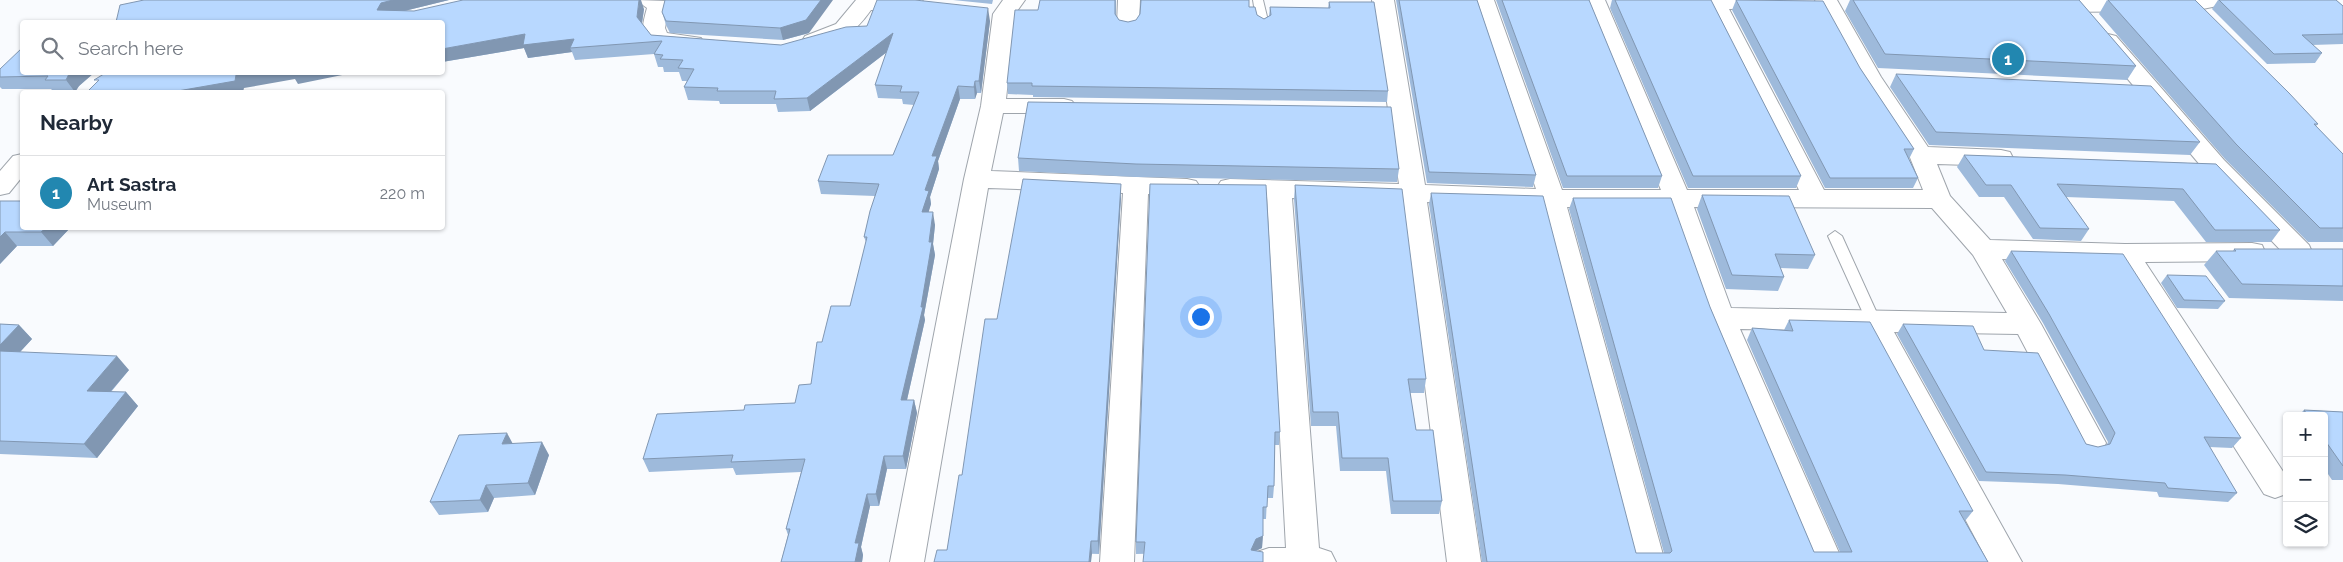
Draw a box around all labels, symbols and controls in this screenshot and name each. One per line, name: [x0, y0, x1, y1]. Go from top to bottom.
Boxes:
search box: [20, 20, 445, 75]
icon: search: [38, 34, 66, 62]
text: Search here: [78, 37, 184, 59]
pin: 1: [1992, 40, 2024, 78]
text: Nearby: [40, 110, 113, 135]
text: Art Sastra: [87, 173, 176, 195]
text: 1: [52, 184, 60, 203]
text: 220 m: [380, 184, 425, 203]
text: Museum: [87, 195, 152, 214]
your location: [1188, 304, 1214, 330]
map controls: [2283, 412, 2328, 547]
button: +: [2283, 412, 2328, 457]
button: −: [2283, 457, 2328, 502]
button: layers: [2283, 502, 2328, 547]

